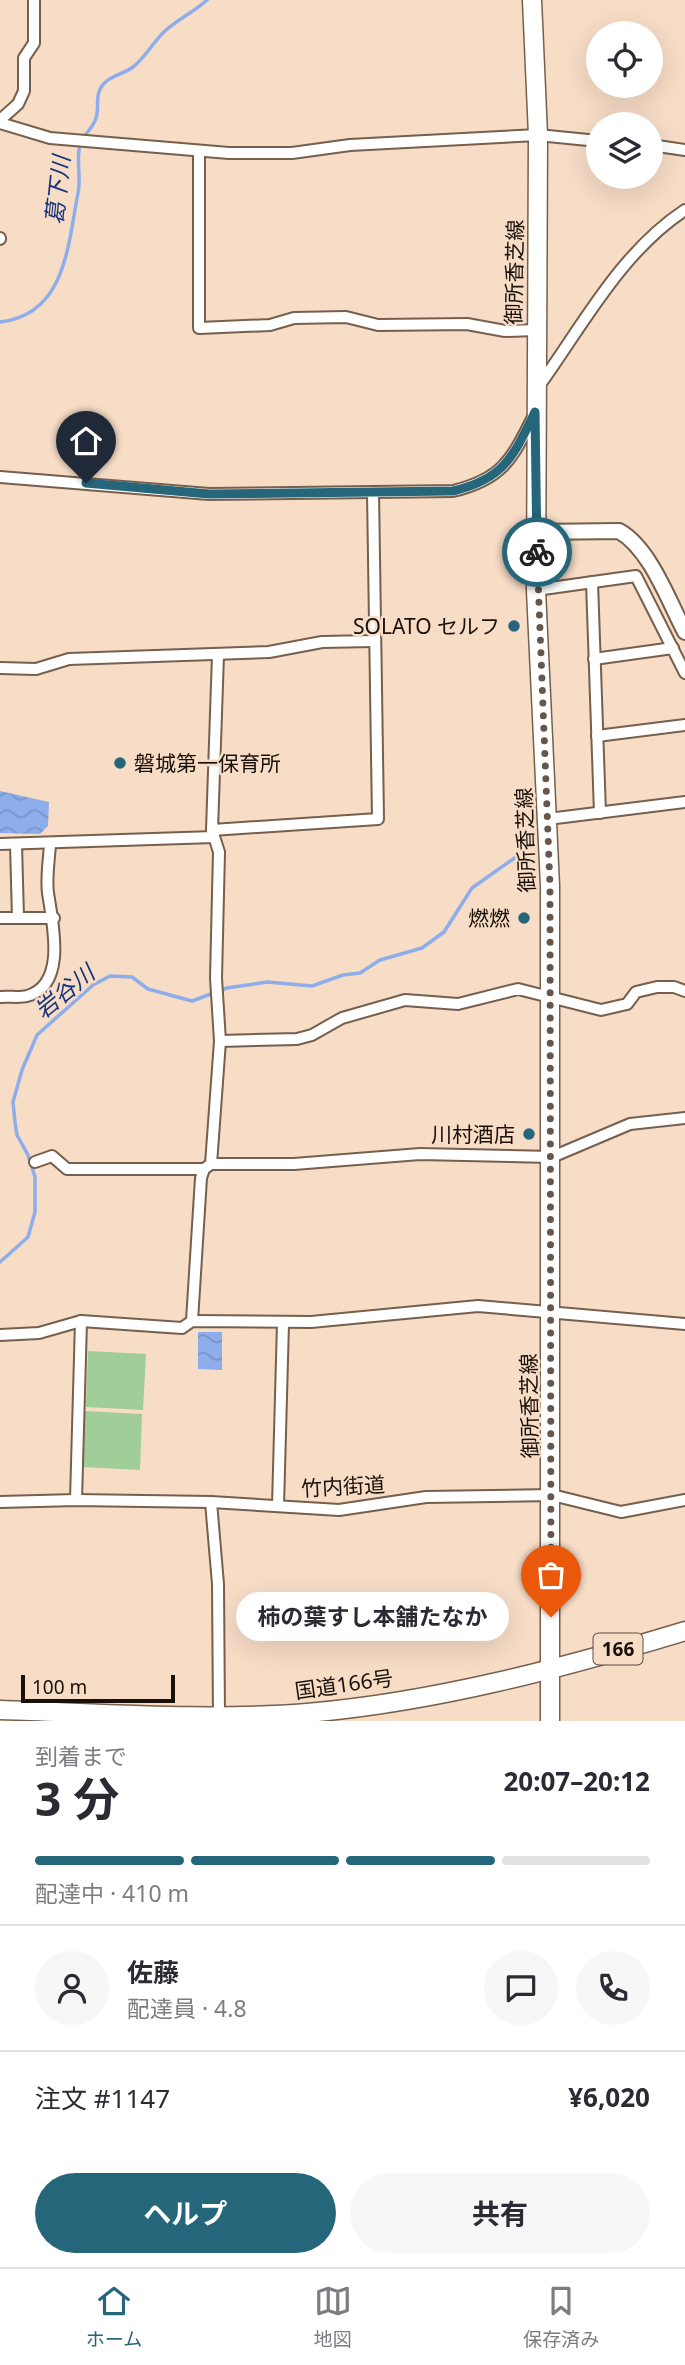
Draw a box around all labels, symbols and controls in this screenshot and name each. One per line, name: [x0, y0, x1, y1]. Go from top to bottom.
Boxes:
map controls: [586, 21, 663, 189]
button: locate: [586, 21, 663, 98]
button: layers: [586, 112, 663, 189]
water label: 葛下川: [37, 151, 77, 226]
street label: 御所香芝線: [499, 219, 529, 325]
pin: [56, 411, 116, 483]
icon: home: [67, 422, 105, 460]
courier: [502, 517, 572, 587]
icon: bike: [518, 533, 556, 571]
place label: SOLATO セルフ: [353, 612, 500, 640]
marker: SOLATO セルフ: [506, 618, 522, 634]
place label: 磐城第一保育所: [134, 749, 281, 777]
marker: 磐城第一保育所: [112, 755, 128, 771]
street label: 御所香芝線: [509, 787, 541, 893]
place label: 燃燃: [468, 904, 510, 932]
marker: 燃燃: [516, 910, 532, 926]
water label: 岩谷川: [27, 955, 103, 1025]
place label: 川村酒店: [431, 1120, 515, 1148]
marker: 川村酒店: [521, 1126, 537, 1142]
street label: 御所香芝線: [514, 1353, 544, 1459]
street label: 竹内街道: [300, 1470, 386, 1502]
pin: [521, 1545, 581, 1617]
icon: bag: [532, 1556, 570, 1594]
callout: 柿の葉すし本舗たなか: [236, 1592, 509, 1642]
text: 柿の葉すし本舗たなか: [258, 1600, 488, 1632]
road number: 166: [594, 1634, 642, 1665]
street label: 国道166号: [293, 1663, 395, 1705]
scale bar: [21, 1672, 175, 1704]
text: 100 m: [32, 1674, 87, 1700]
text: 到着まで: [35, 1740, 127, 1772]
text: 20:07–20:12: [503, 1763, 650, 1799]
text: 3 分: [35, 1767, 119, 1829]
text: 配達中 · 410 m: [35, 1877, 189, 1909]
button: person: [35, 1951, 109, 2025]
button: chat: [484, 1951, 558, 2025]
button: phone: [576, 1951, 650, 2025]
text: 佐藤: [127, 1954, 179, 1990]
text: 配達員 · 4.8: [127, 1992, 247, 2024]
text: ¥6,020: [568, 2079, 650, 2115]
text: 注文 #1147: [35, 2080, 170, 2116]
button: ヘルプ: [35, 2173, 336, 2253]
button: 共有: [350, 2173, 650, 2253]
tab: ホーム: [86, 2282, 142, 2352]
tab: 地図: [314, 2282, 352, 2352]
tab: 保存済み: [523, 2282, 599, 2352]

